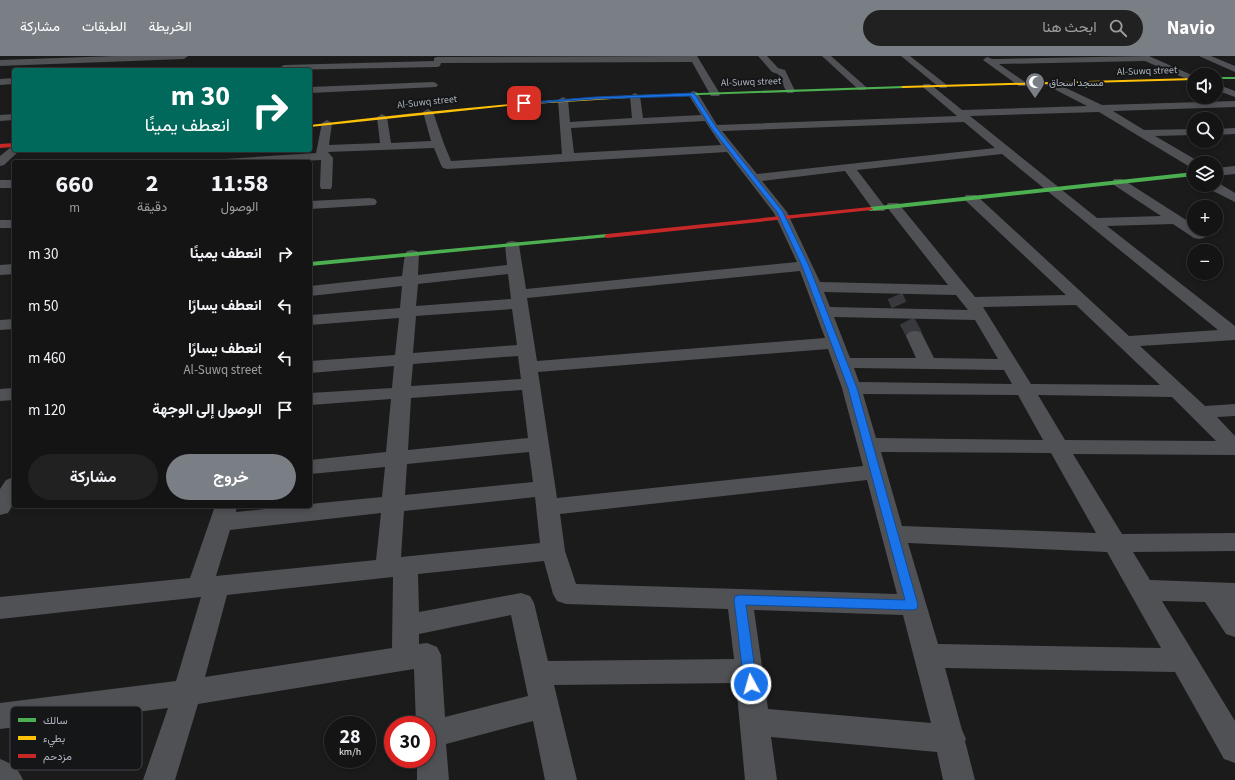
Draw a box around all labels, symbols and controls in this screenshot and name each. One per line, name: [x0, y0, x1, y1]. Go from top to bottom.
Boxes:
search box: [863, 10, 1143, 46]
text: Navio: [1167, 15, 1215, 42]
text: مشاركة: [20, 17, 60, 37]
text: الطبقات: [82, 17, 126, 37]
text: الخريطة: [148, 17, 192, 37]
text: ابحث هنا: [1042, 17, 1097, 38]
icon: search: [1107, 17, 1129, 39]
street label: Al-Suwq street: [1117, 63, 1178, 79]
map controls: [1187, 68, 1223, 280]
button: sound: [1187, 68, 1223, 104]
mosque icon: مسجد اسحاق: [1024, 71, 1046, 99]
street label: Al-Suwq street: [721, 74, 782, 90]
text: 30 m: [171, 76, 230, 116]
place label: مسجد اسحاق: [1049, 76, 1103, 90]
icon: right: [244, 84, 296, 136]
pin: [507, 86, 541, 120]
street label: Al-Suwq street: [396, 92, 458, 112]
icon: arrive: [513, 92, 535, 114]
button: search: [1187, 112, 1223, 148]
text: انعطف يمينًا: [145, 113, 230, 138]
button: layers: [1187, 156, 1223, 192]
text: 2: [146, 166, 158, 201]
text: 11:58: [211, 166, 269, 201]
text: 660: [56, 167, 94, 202]
text: دقيقة: [137, 198, 167, 216]
text: الوصول: [221, 198, 258, 216]
text: m: [69, 199, 80, 217]
button: +: [1187, 200, 1223, 236]
text: انعطف يمينًا: [190, 243, 262, 264]
icon: right: [274, 243, 296, 265]
text: 30 m: [28, 244, 58, 265]
button: −: [1187, 244, 1223, 280]
text: انعطف يسارًا: [188, 295, 262, 316]
icon: left: [274, 295, 296, 317]
text: 50 m: [28, 296, 58, 317]
text: انعطف يسارًا: [188, 338, 262, 359]
icon: left: [274, 347, 296, 369]
text: 460 m: [28, 348, 66, 369]
text: Al-Suwq street: [184, 361, 262, 379]
text: الوصول إلى الوجهة: [152, 399, 262, 420]
icon: arrive: [274, 399, 296, 421]
text: 120 m: [28, 400, 66, 421]
button: مشاركة: [28, 454, 158, 500]
button: خروج: [166, 454, 296, 500]
position arrow: [730, 663, 772, 705]
legend: [10, 706, 142, 770]
text: سالك: [43, 713, 68, 728]
speed limit sign: 30: [384, 716, 436, 768]
text: 28: [339, 723, 361, 751]
text: بطيء: [43, 731, 65, 748]
text: km/h: [339, 745, 361, 759]
text: مزدحم: [43, 749, 72, 764]

